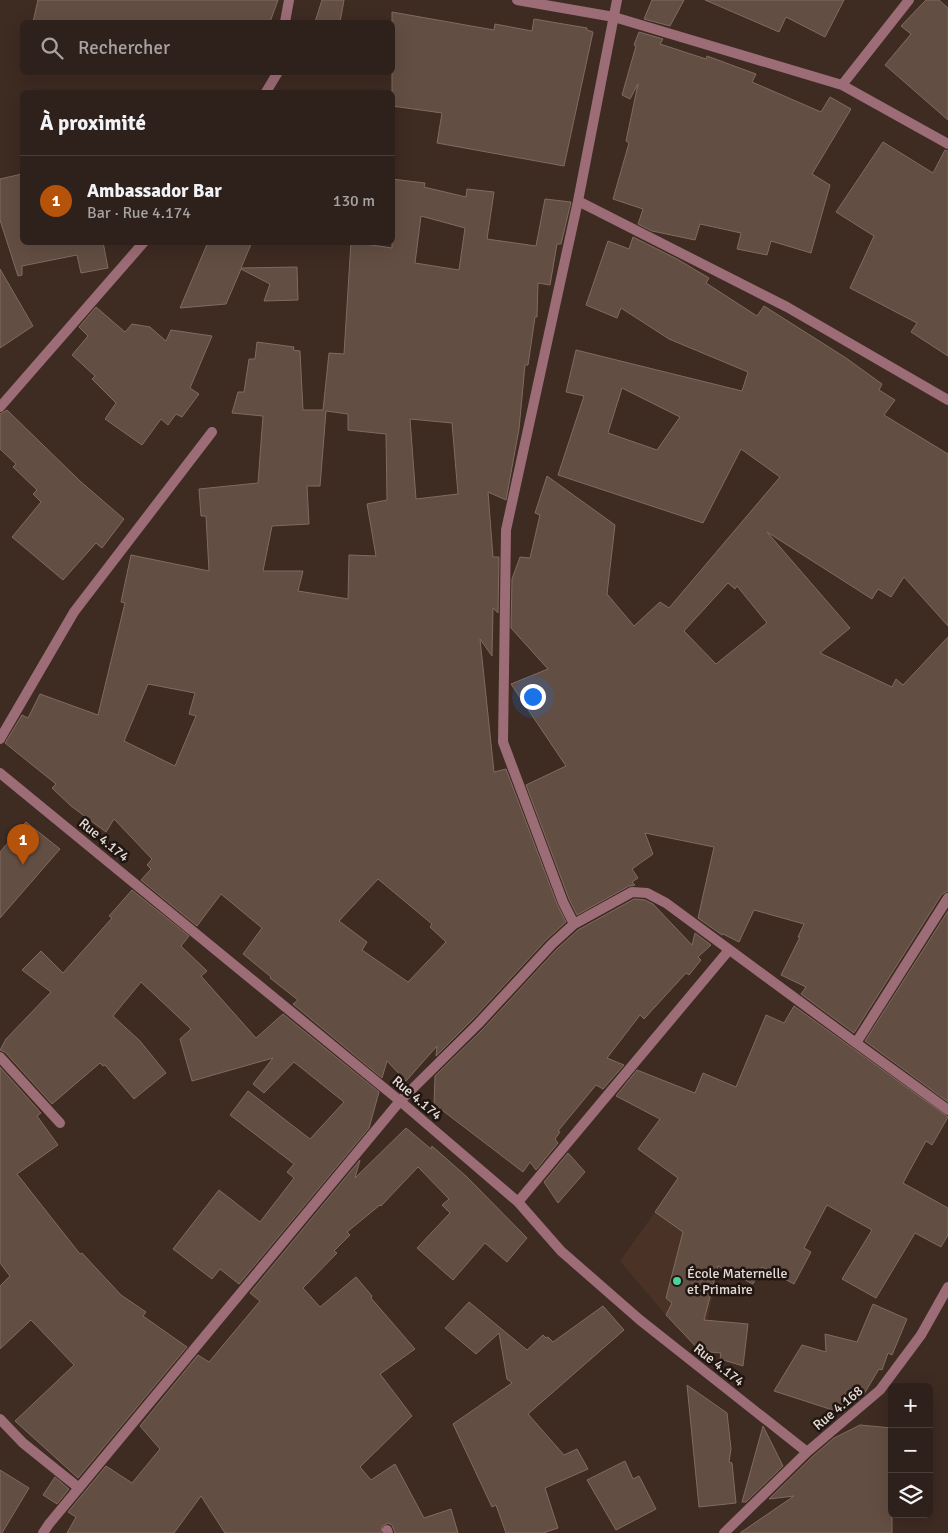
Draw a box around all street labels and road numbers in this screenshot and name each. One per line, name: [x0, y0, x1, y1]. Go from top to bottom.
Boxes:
street label: Rue 4.174: [75, 815, 133, 866]
street label: Rue 4.174: [389, 1072, 446, 1124]
street label: Rue 4.174: [690, 1340, 748, 1390]
street label: Rue 4.168: [810, 1382, 866, 1434]

